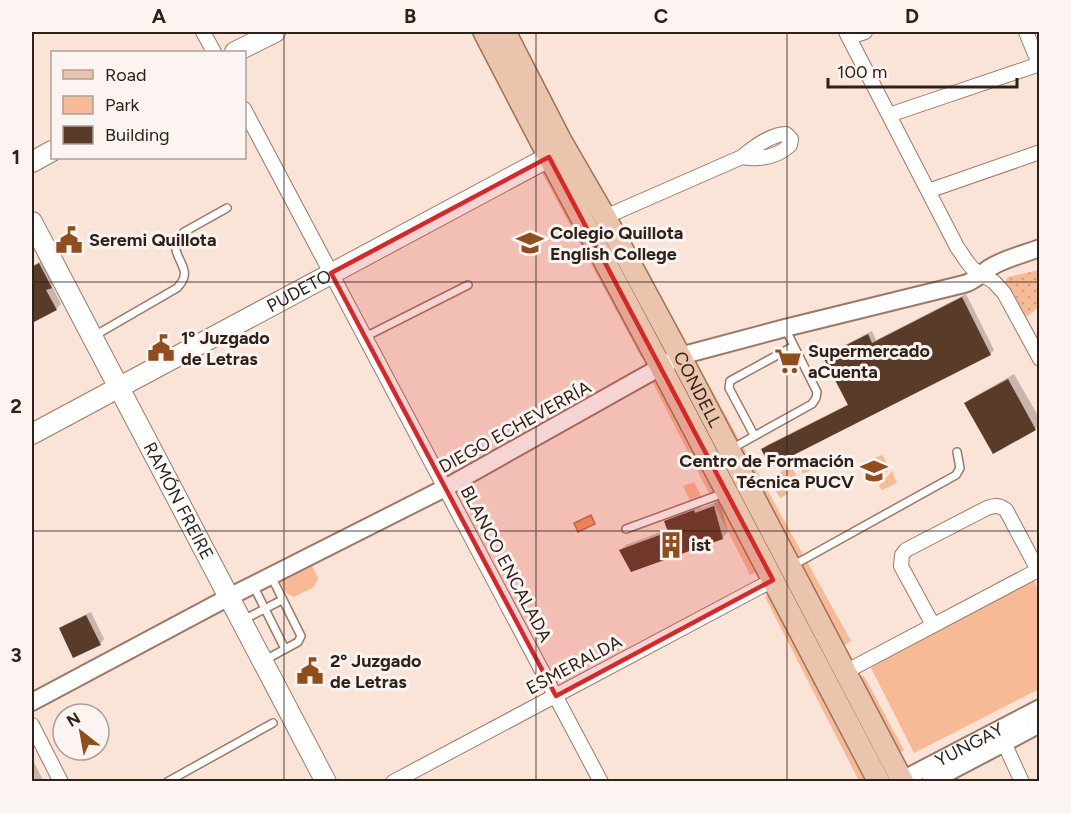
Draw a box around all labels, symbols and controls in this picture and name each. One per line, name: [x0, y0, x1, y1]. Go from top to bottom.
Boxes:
text: A: [152, 4, 167, 28]
text: B: [404, 4, 416, 28]
text: C: [654, 4, 668, 28]
text: D: [905, 4, 919, 28]
legend: [51, 51, 246, 159]
scale bar: [828, 51, 1017, 89]
text: 100 m: [837, 61, 887, 83]
text: Road: [105, 64, 146, 86]
text: Park: [105, 94, 140, 116]
text: Building: [105, 124, 170, 146]
text: 1: [12, 145, 20, 169]
place label: Colegio Quillota English College: [550, 222, 683, 265]
public building icon: Seremi Quillota: [54, 225, 84, 255]
school or university icon: Colegio Quillota English College: [515, 228, 545, 258]
place label: Seremi Quillota: [89, 229, 217, 251]
street label: PUDETO: [263, 265, 335, 317]
place label: 1º Juzgado de Letras: [181, 327, 270, 370]
public building icon: 1º Juzgado de Letras: [146, 333, 176, 363]
place label: Supermercado aCuenta: [808, 340, 930, 383]
supermarket icon: Supermercado aCuenta: [773, 346, 803, 376]
street label: CONDELL: [669, 348, 727, 432]
street label: DIEGO ECHEVERRÍA: [435, 376, 595, 478]
text: 2: [10, 394, 22, 418]
street label: RAMÓN FREIRE: [139, 438, 218, 563]
place label: Centro de Formación Técnica PUCV: [679, 450, 854, 493]
school or university icon: Centro de Formación Técnica PUCV: [859, 456, 889, 486]
street label: BLANCO ENCALADA: [456, 482, 556, 646]
building icon: ist: [656, 530, 686, 560]
place label: ist: [691, 534, 711, 556]
street label: ESMERALDA: [522, 631, 626, 699]
text: 3: [10, 643, 22, 667]
place label: 2º Juzgado de Letras: [330, 650, 422, 693]
public building icon: 2º Juzgado de Letras: [295, 656, 325, 686]
north arrow: [51, 702, 111, 762]
text: N: [63, 708, 84, 731]
street label: YUNGAY: [931, 718, 1007, 772]

